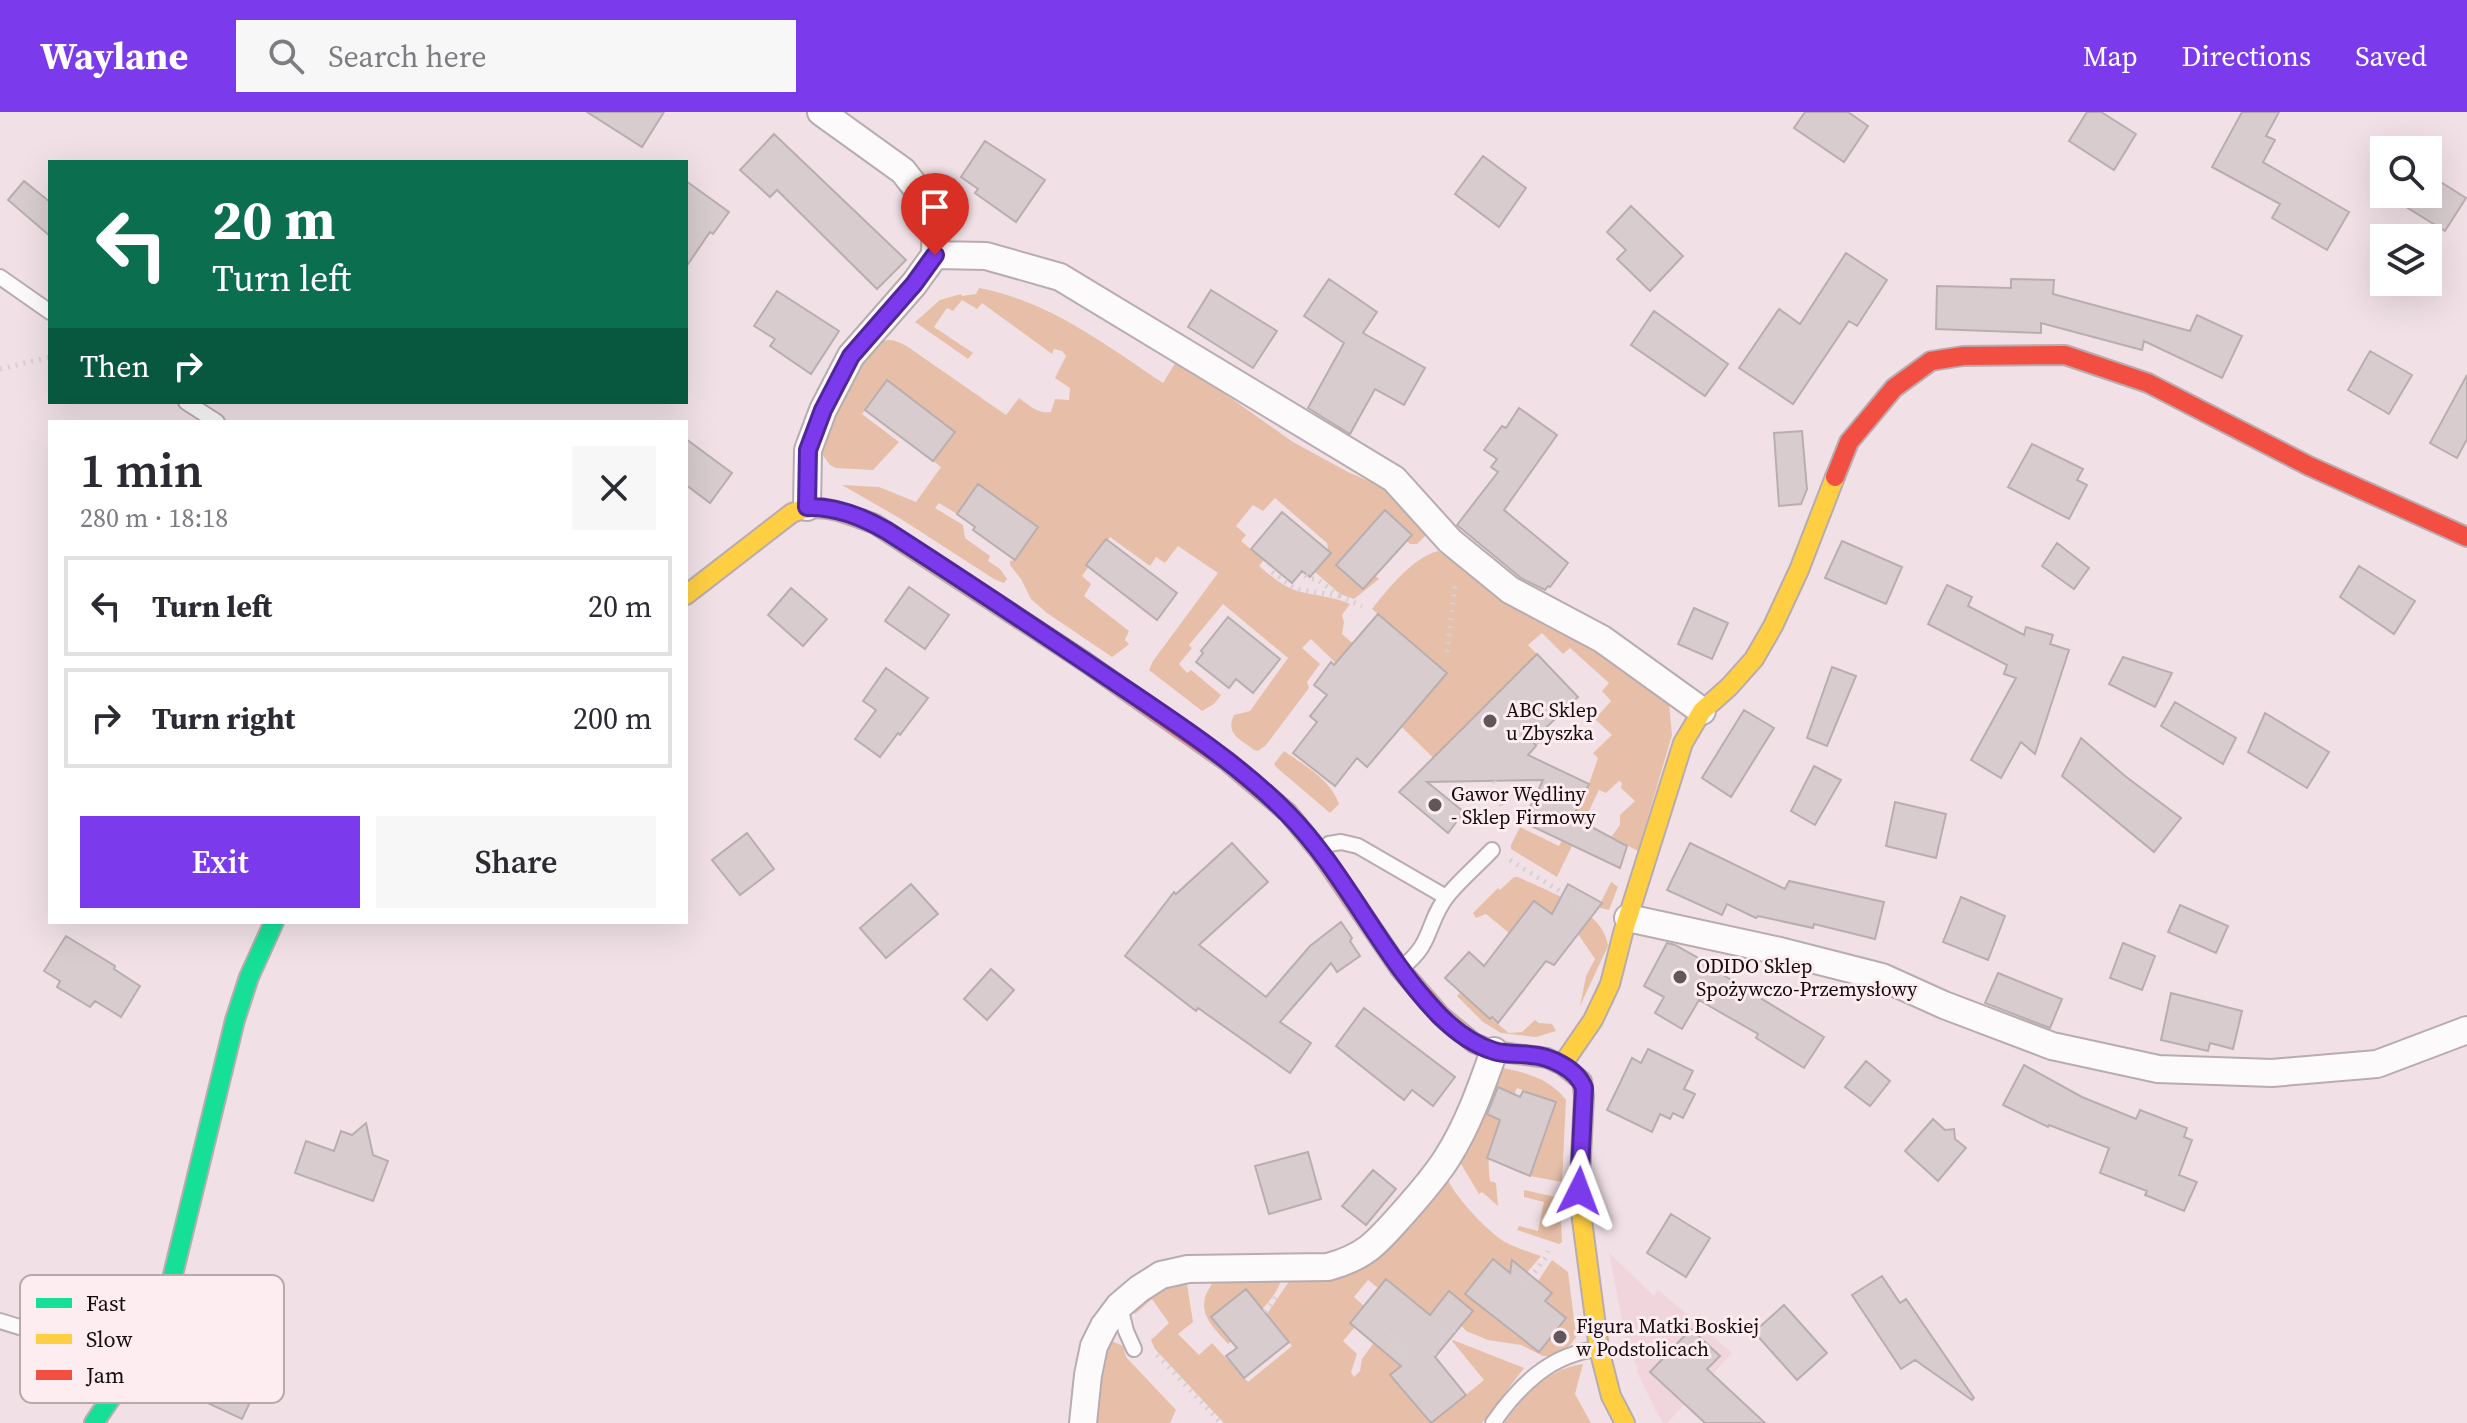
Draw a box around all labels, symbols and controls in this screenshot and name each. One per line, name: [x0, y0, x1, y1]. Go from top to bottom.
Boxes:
search box: [236, 20, 796, 92]
text: Waylane: [40, 30, 188, 82]
icon: search: [264, 34, 308, 78]
text: Search here: [328, 36, 486, 77]
text: Map: [2083, 37, 2138, 75]
text: Directions: [2182, 37, 2311, 75]
text: Saved: [2355, 37, 2427, 75]
map controls: [2370, 136, 2442, 296]
button: search: [2370, 136, 2442, 208]
pin: [901, 173, 969, 255]
text: 20 m: [212, 181, 335, 258]
icon: arrive: [913, 185, 957, 229]
icon: left: [80, 192, 184, 296]
button: layers: [2370, 224, 2442, 296]
text: Turn left: [212, 254, 351, 303]
icon: right: [166, 344, 210, 388]
text: Then: [80, 346, 150, 387]
text: 1 min: [80, 437, 203, 503]
button: close: [572, 446, 656, 530]
text: 280 m · 18:18: [80, 500, 228, 536]
icon: left: [84, 584, 128, 628]
text: Turn left: [152, 586, 272, 627]
text: 20 m: [588, 586, 652, 627]
icon: right: [84, 696, 128, 740]
place label: ABC Sklep u Zbyszka: [1506, 696, 1597, 747]
text: Turn right: [152, 698, 295, 739]
text: 200 m: [573, 698, 652, 739]
marker: ABC Sklep u Zbyszka: [1481, 712, 1499, 730]
place label: Gawor Wędliny - Sklep Firmowy: [1451, 780, 1596, 831]
marker: Gawor Wędliny - Sklep Firmowy: [1426, 796, 1444, 814]
button: Exit: [80, 816, 360, 908]
button: Share: [376, 816, 656, 908]
place label: ODIDO Sklep Spożywczo-Przemysłowy: [1696, 952, 1918, 1003]
marker: ODIDO Sklep Spożywczo-Przemysłowy: [1671, 968, 1689, 986]
position arrow: [1537, 1149, 1621, 1233]
legend: [20, 1275, 284, 1403]
text: Fast: [86, 1288, 127, 1318]
place label: Figura Matki Boskiej w Podstolicach: [1576, 1312, 1759, 1363]
text: Slow: [86, 1324, 133, 1354]
marker: Figura Matki Boskiej w Podstolicach: [1551, 1328, 1569, 1346]
text: Jam: [85, 1360, 125, 1390]

